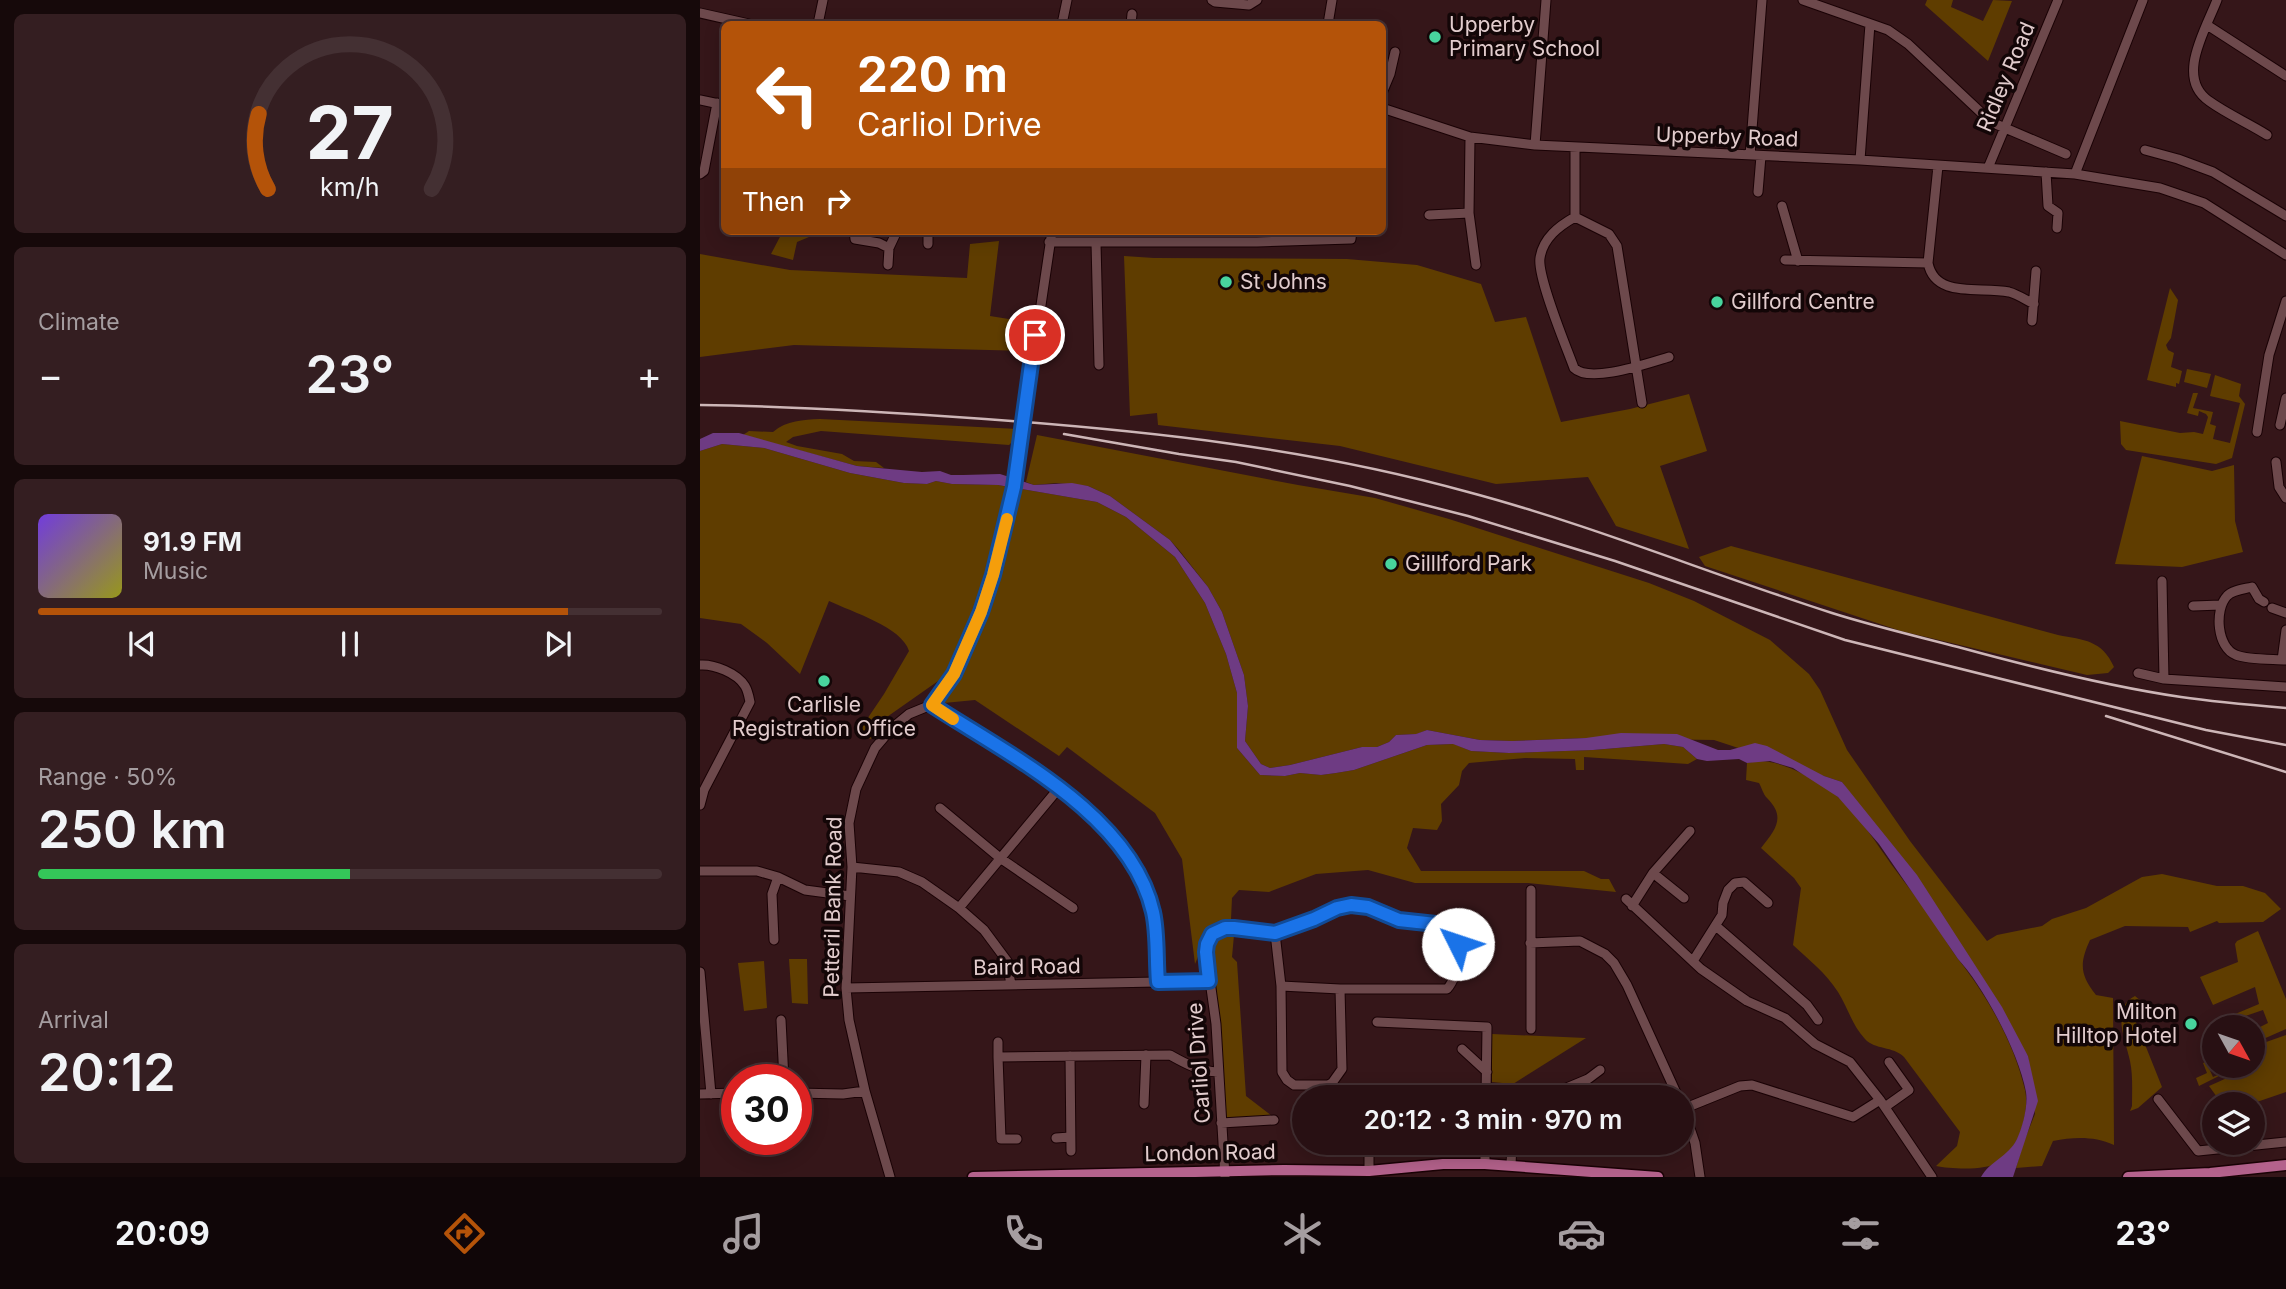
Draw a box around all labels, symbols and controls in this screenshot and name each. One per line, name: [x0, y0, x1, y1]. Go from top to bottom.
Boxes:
place label: Upperby Primary School: [1449, 12, 1600, 61]
street label: Ridley Road: [1971, 18, 2040, 135]
marker: Upperby Primary School: [1427, 29, 1443, 45]
text: 220 m: [857, 45, 1008, 104]
icon: left: [742, 49, 833, 140]
text: 27: [306, 89, 394, 178]
text: Carliol Drive: [857, 105, 1042, 144]
street label: Upperby Road: [1655, 122, 1799, 151]
text: km/h: [320, 172, 380, 202]
icon: right: [819, 182, 857, 220]
text: Then: [742, 186, 805, 217]
place label: St Johns: [1240, 269, 1327, 294]
marker: St Johns: [1218, 274, 1234, 290]
place label: Gillford Centre: [1731, 289, 1875, 314]
marker: Gillford Centre: [1709, 294, 1725, 310]
pin: [1005, 305, 1065, 365]
text: Climate: [38, 308, 120, 336]
icon: arrive: [1016, 316, 1054, 354]
text: 23°: [306, 343, 394, 406]
text: −: [38, 352, 63, 398]
text: +: [637, 352, 662, 398]
text: 91.9 FM: [143, 526, 242, 557]
place label: Gilllford Park: [1405, 551, 1533, 576]
marker: Gilllford Park: [1383, 556, 1399, 572]
text: Music: [143, 557, 208, 585]
icon: previous: [123, 625, 161, 663]
icon: pause: [331, 625, 369, 663]
icon: next: [539, 625, 577, 663]
marker: Carlisle Registration Office: [816, 673, 832, 689]
place label: Carlisle Registration Office: [732, 692, 916, 741]
text: Range · 50%: [38, 763, 177, 791]
text: 250 km: [38, 798, 227, 861]
street label: Petteril Bank Road: [818, 816, 847, 998]
position arrow: [1421, 907, 1495, 981]
street label: Baird Road: [973, 953, 1081, 980]
place label: Milton Hilltop Hotel: [2056, 999, 2177, 1048]
street label: Carliol Drive: [1182, 1002, 1215, 1124]
text: Arrival: [38, 1006, 109, 1034]
north arrow: [2202, 1015, 2264, 1078]
map controls: [2202, 1015, 2265, 1155]
marker: Milton Hilltop Hotel: [2183, 1016, 2199, 1032]
text: 20:12: [38, 1041, 176, 1104]
speed limit sign: 30: [721, 1064, 812, 1155]
button: layers: [2202, 1092, 2265, 1155]
text: 20:12 · 3 min · 970 m: [1364, 1104, 1622, 1135]
street label: London Road: [1144, 1139, 1276, 1166]
icon: directions: [440, 1209, 489, 1258]
icon: music: [719, 1209, 768, 1258]
icon: phone: [999, 1209, 1048, 1258]
icon: climate: [1278, 1209, 1327, 1258]
icon: car: [1557, 1209, 1606, 1258]
icon: filters: [1836, 1209, 1885, 1258]
text: 20:09: [115, 1214, 210, 1253]
text: 23°: [2116, 1214, 2171, 1253]

